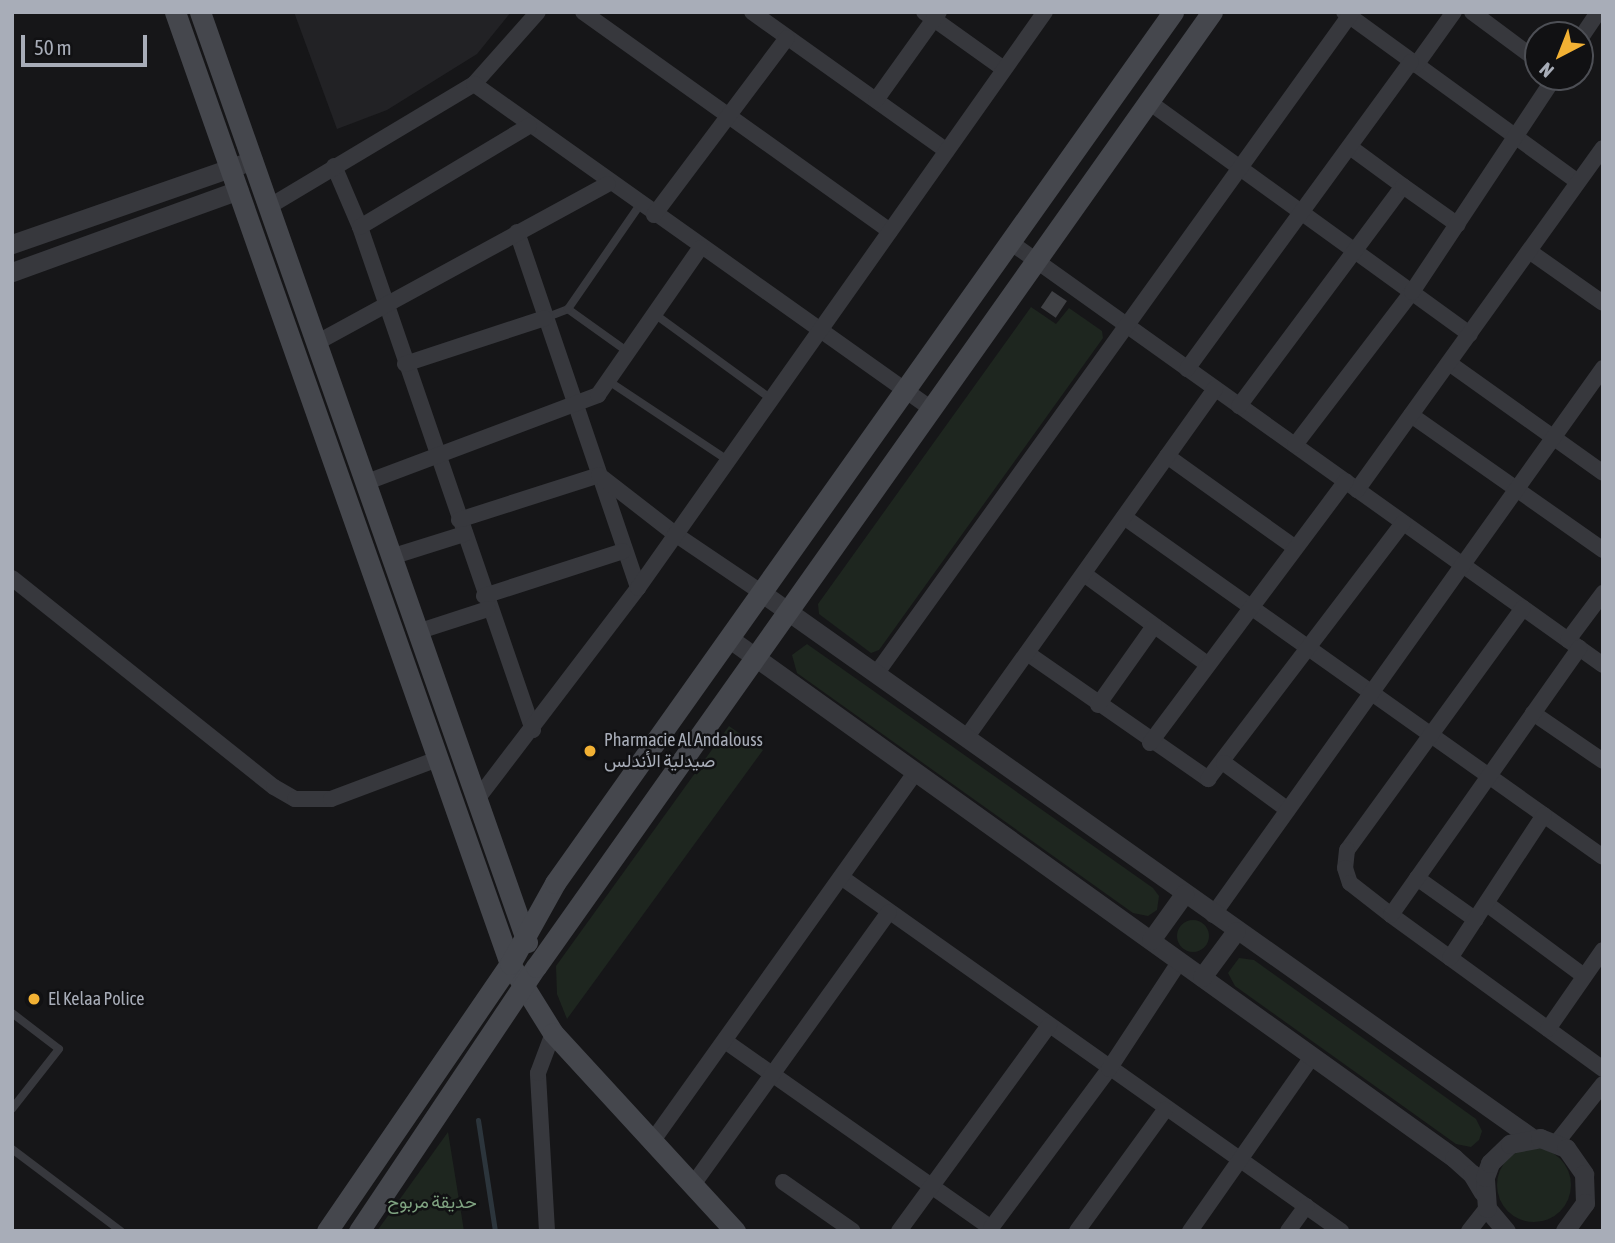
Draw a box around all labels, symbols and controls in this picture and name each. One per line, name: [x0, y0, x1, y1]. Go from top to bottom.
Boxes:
scale bar: [24, 21, 150, 65]
north arrow: [1524, 21, 1594, 91]
text: 50 m: [34, 35, 72, 59]
text: N: [1535, 58, 1558, 82]
place label: Pharmacie Al Andalouss صيدلية الأندلس: [604, 730, 763, 772]
marker: Pharmacie Al Andalouss صيدلية الأندلس: [582, 743, 598, 759]
place label: El Kelaa Police: [48, 988, 144, 1010]
marker: El Kelaa Police: [26, 991, 42, 1007]
park label: حديقة مربوح: [387, 1191, 477, 1213]

